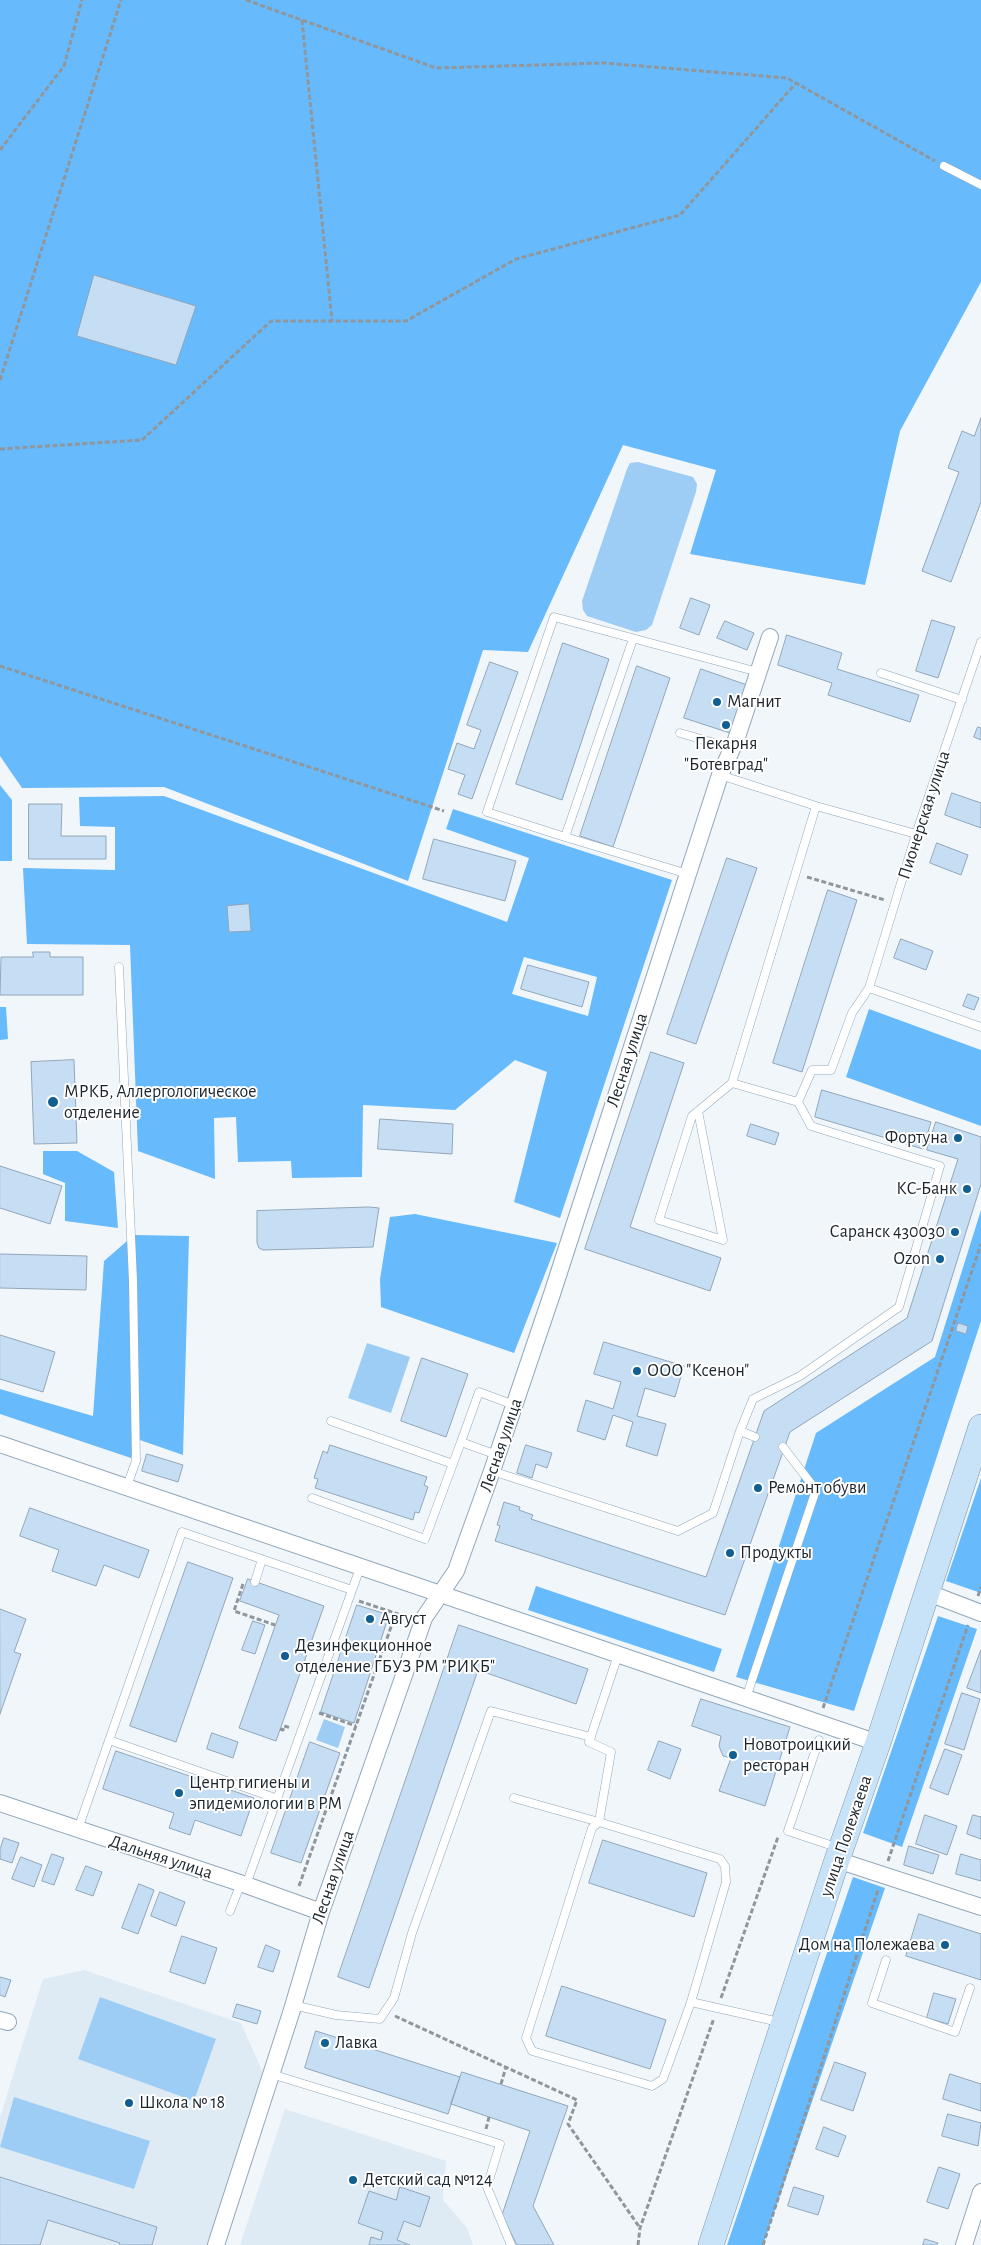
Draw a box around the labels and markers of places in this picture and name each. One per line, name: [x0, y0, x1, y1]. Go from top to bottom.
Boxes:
place label: Магнит: [727, 691, 781, 713]
marker: Магнит: [711, 696, 723, 708]
marker: Пекарня "Ботевград": [720, 719, 732, 731]
place label: Пекарня "Ботевград": [684, 733, 768, 776]
place label: МРКБ, Аллергологическое отделение: [64, 1081, 257, 1124]
marker: МРКБ, Аллергологическое отделение: [46, 1095, 60, 1109]
place label: Фортуна: [885, 1127, 948, 1149]
marker: Фортуна: [952, 1132, 964, 1144]
place label: КС-Банк: [896, 1178, 957, 1200]
marker: КС-Банк: [961, 1183, 973, 1195]
place label: Саранск 430030: [830, 1221, 945, 1243]
marker: Саранск 430030: [949, 1226, 961, 1238]
place label: Ozon: [893, 1248, 930, 1270]
marker: Ozon: [934, 1253, 946, 1265]
place label: ООО "Ксенон": [647, 1360, 749, 1382]
marker: ООО "Ксенон": [631, 1365, 643, 1377]
place label: Ремонт обуви: [768, 1477, 866, 1499]
marker: Ремонт обуви: [752, 1482, 764, 1494]
place label: Продукты: [740, 1542, 812, 1564]
marker: Продукты: [724, 1547, 736, 1559]
place label: Август: [380, 1608, 426, 1630]
marker: Август: [364, 1613, 376, 1625]
place label: Дезинфекционное отделение ГБУЗ РМ "РИКБ": [295, 1635, 495, 1678]
marker: Дезинфекционное отделение ГБУЗ РМ "РИКБ": [279, 1650, 291, 1662]
place label: Новотроицкий ресторан: [743, 1734, 851, 1776]
marker: Новотроицкий ресторан: [727, 1749, 739, 1761]
place label: Центр гигиены и эпидемиологии в РМ: [189, 1772, 342, 1815]
marker: Центр гигиены и эпидемиологии в РМ: [173, 1787, 185, 1799]
place label: Дом на Полежаева: [799, 1934, 935, 1956]
marker: Дом на Полежаева: [939, 1939, 951, 1951]
place label: Лавка: [335, 2032, 378, 2054]
marker: Лавка: [319, 2037, 331, 2049]
place label: Школа № 18: [139, 2092, 225, 2114]
marker: Школа № 18: [123, 2097, 135, 2109]
place label: Детский сад №124: [363, 2169, 493, 2191]
marker: Детский сад №124: [347, 2174, 359, 2186]

